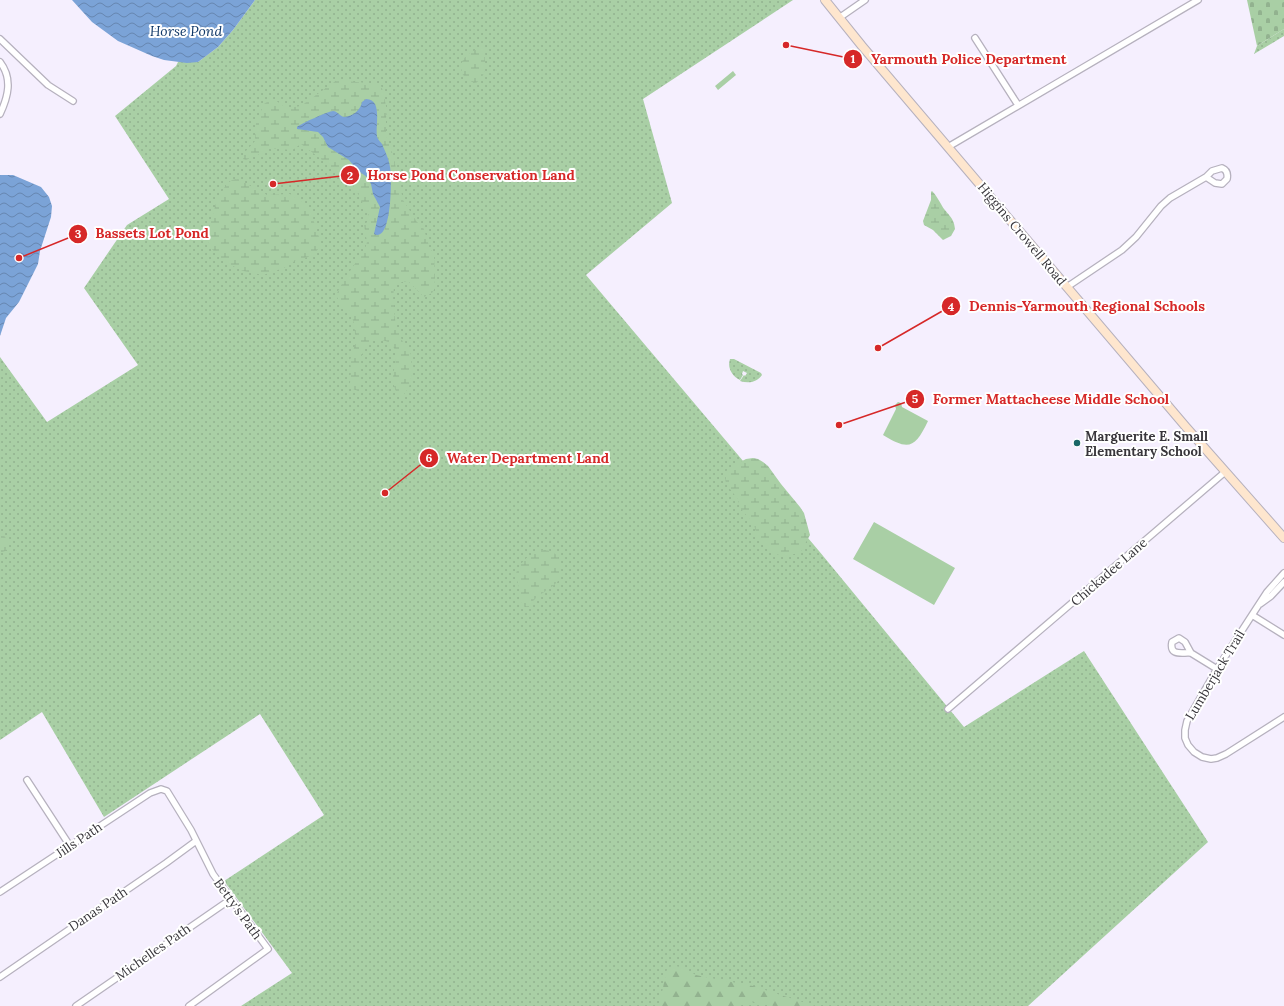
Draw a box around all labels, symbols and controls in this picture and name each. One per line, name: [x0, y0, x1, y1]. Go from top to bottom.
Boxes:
water label: Horse Pond: [150, 22, 222, 40]
callout: Yarmouth Police Department: [843, 46, 1074, 72]
text: Yarmouth Police Department: [871, 50, 1067, 68]
text: 1: [851, 51, 856, 66]
callout: Horse Pond Conservation Land: [340, 162, 583, 188]
text: Horse Pond Conservation Land: [367, 166, 575, 184]
text: 2: [347, 168, 353, 183]
street label: Higgins Crowell Road: [974, 179, 1070, 289]
callout: Bassets Lot Pond: [68, 221, 217, 247]
text: Bassets Lot Pond: [95, 224, 209, 242]
text: 3: [75, 226, 82, 241]
callout: Dennis-Yarmouth Regional Schools: [941, 293, 1213, 319]
text: Dennis-Yarmouth Regional Schools: [969, 297, 1205, 315]
text: 4: [948, 299, 955, 314]
callout: Former Mattacheese Middle School: [905, 386, 1177, 412]
text: Former Mattacheese Middle School: [933, 390, 1170, 408]
text: 5: [912, 391, 919, 406]
place label: Marguerite E. Small Elementary School: [1085, 428, 1208, 460]
marker: Marguerite E. Small Elementary School: [1072, 438, 1082, 448]
callout: Water Department Land: [419, 445, 617, 471]
text: Water Department Land: [447, 449, 609, 467]
text: 6: [426, 450, 433, 465]
street label: Chickadee Lane: [1067, 534, 1151, 610]
street label: Lumberjack Trail: [1181, 626, 1249, 723]
street label: Jills Path: [52, 818, 106, 862]
street label: Betty's Path: [210, 875, 266, 943]
street label: Danas Path: [65, 883, 131, 935]
street label: Michelles Path: [112, 920, 194, 984]

